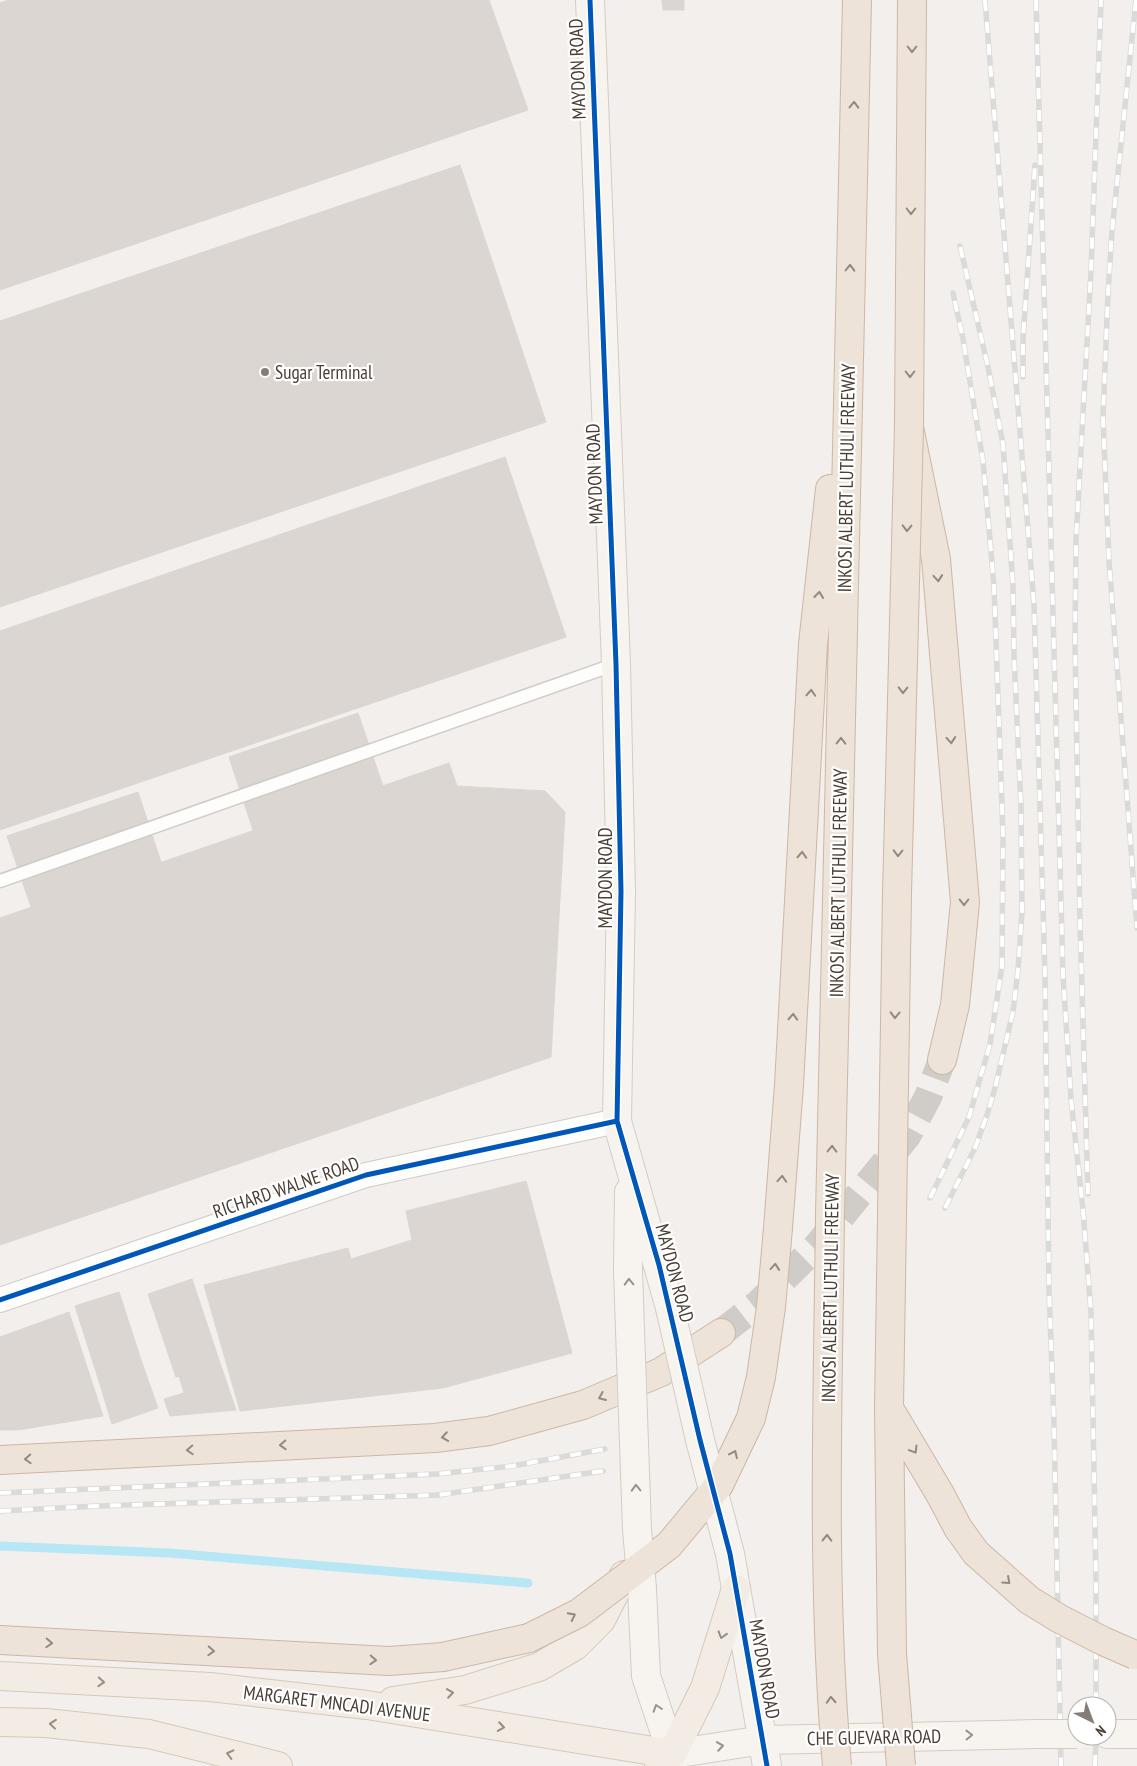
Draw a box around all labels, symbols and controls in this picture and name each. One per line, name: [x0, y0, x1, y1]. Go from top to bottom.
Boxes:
street label: MAYDON ROAD: [563, 18, 591, 120]
one-way arrow: [907, 45, 917, 53]
one-way arrow: [849, 101, 860, 109]
one-way arrow: [906, 208, 916, 215]
one-way arrow: [845, 264, 855, 272]
place label: Sugar Terminal: [275, 360, 373, 384]
street label: INKOSI ALBERT LUTHULI FREEWAY: [832, 363, 860, 593]
marker: Sugar Terminal: [259, 366, 271, 378]
one-way arrow: [905, 370, 915, 378]
street label: MAYDON ROAD: [580, 423, 608, 525]
one-way arrow: [901, 524, 912, 532]
one-way arrow: [932, 574, 943, 582]
one-way arrow: [813, 591, 824, 599]
one-way arrow: [897, 687, 908, 695]
one-way arrow: [805, 688, 816, 696]
one-way arrow: [946, 736, 957, 744]
one-way arrow: [836, 737, 846, 744]
street label: INKOSI ALBERT LUTHULI FREEWAY: [824, 768, 852, 998]
street label: MAYDON ROAD: [593, 828, 617, 928]
one-way arrow: [893, 849, 904, 857]
one-way arrow: [796, 851, 807, 859]
one-way arrow: [959, 898, 969, 906]
one-way arrow: [890, 1012, 901, 1020]
one-way arrow: [787, 1013, 798, 1021]
one-way arrow: [826, 1144, 837, 1152]
street label: RICHARD WALNE ROAD: [210, 1151, 362, 1223]
street label: INKOSI ALBERT LUTHULI FREEWAY: [816, 1173, 844, 1403]
one-way arrow: [776, 1175, 787, 1183]
street label: MAYDON ROAD: [650, 1221, 700, 1325]
one-way arrow: [769, 1263, 780, 1271]
one-way arrow: [623, 1277, 634, 1285]
one-way arrow: [598, 1390, 607, 1401]
one-way arrow: [441, 1431, 449, 1442]
one-way arrow: [278, 1440, 286, 1451]
one-way arrow: [186, 1444, 194, 1455]
one-way arrow: [907, 1445, 917, 1454]
one-way arrow: [727, 1450, 738, 1459]
one-way arrow: [24, 1453, 32, 1464]
one-way arrow: [631, 1484, 641, 1492]
one-way arrow: [822, 1533, 832, 1541]
one-way arrow: [1002, 1575, 1011, 1584]
one-way arrow: [567, 1612, 576, 1622]
street label: MAYDON ROAD: [744, 1617, 786, 1721]
one-way arrow: [717, 1631, 727, 1639]
one-way arrow: [45, 1637, 53, 1648]
one-way arrow: [207, 1646, 215, 1657]
one-way arrow: [370, 1655, 377, 1665]
one-way arrow: [97, 1676, 105, 1687]
street label: MARGARET MNCADI AVENUE: [242, 1680, 432, 1726]
one-way arrow: [445, 1688, 454, 1698]
one-way arrow: [826, 1696, 837, 1704]
north arrow: [1067, 1696, 1117, 1746]
one-way arrow: [652, 1704, 662, 1712]
one-way arrow: [49, 1718, 57, 1729]
one-way arrow: [497, 1721, 506, 1731]
text: N: [1092, 1721, 1110, 1740]
street label: CHE GUEVARA ROAD: [807, 1724, 941, 1750]
one-way arrow: [966, 1730, 974, 1741]
one-way arrow: [716, 1742, 724, 1752]
one-way arrow: [226, 1749, 235, 1760]

